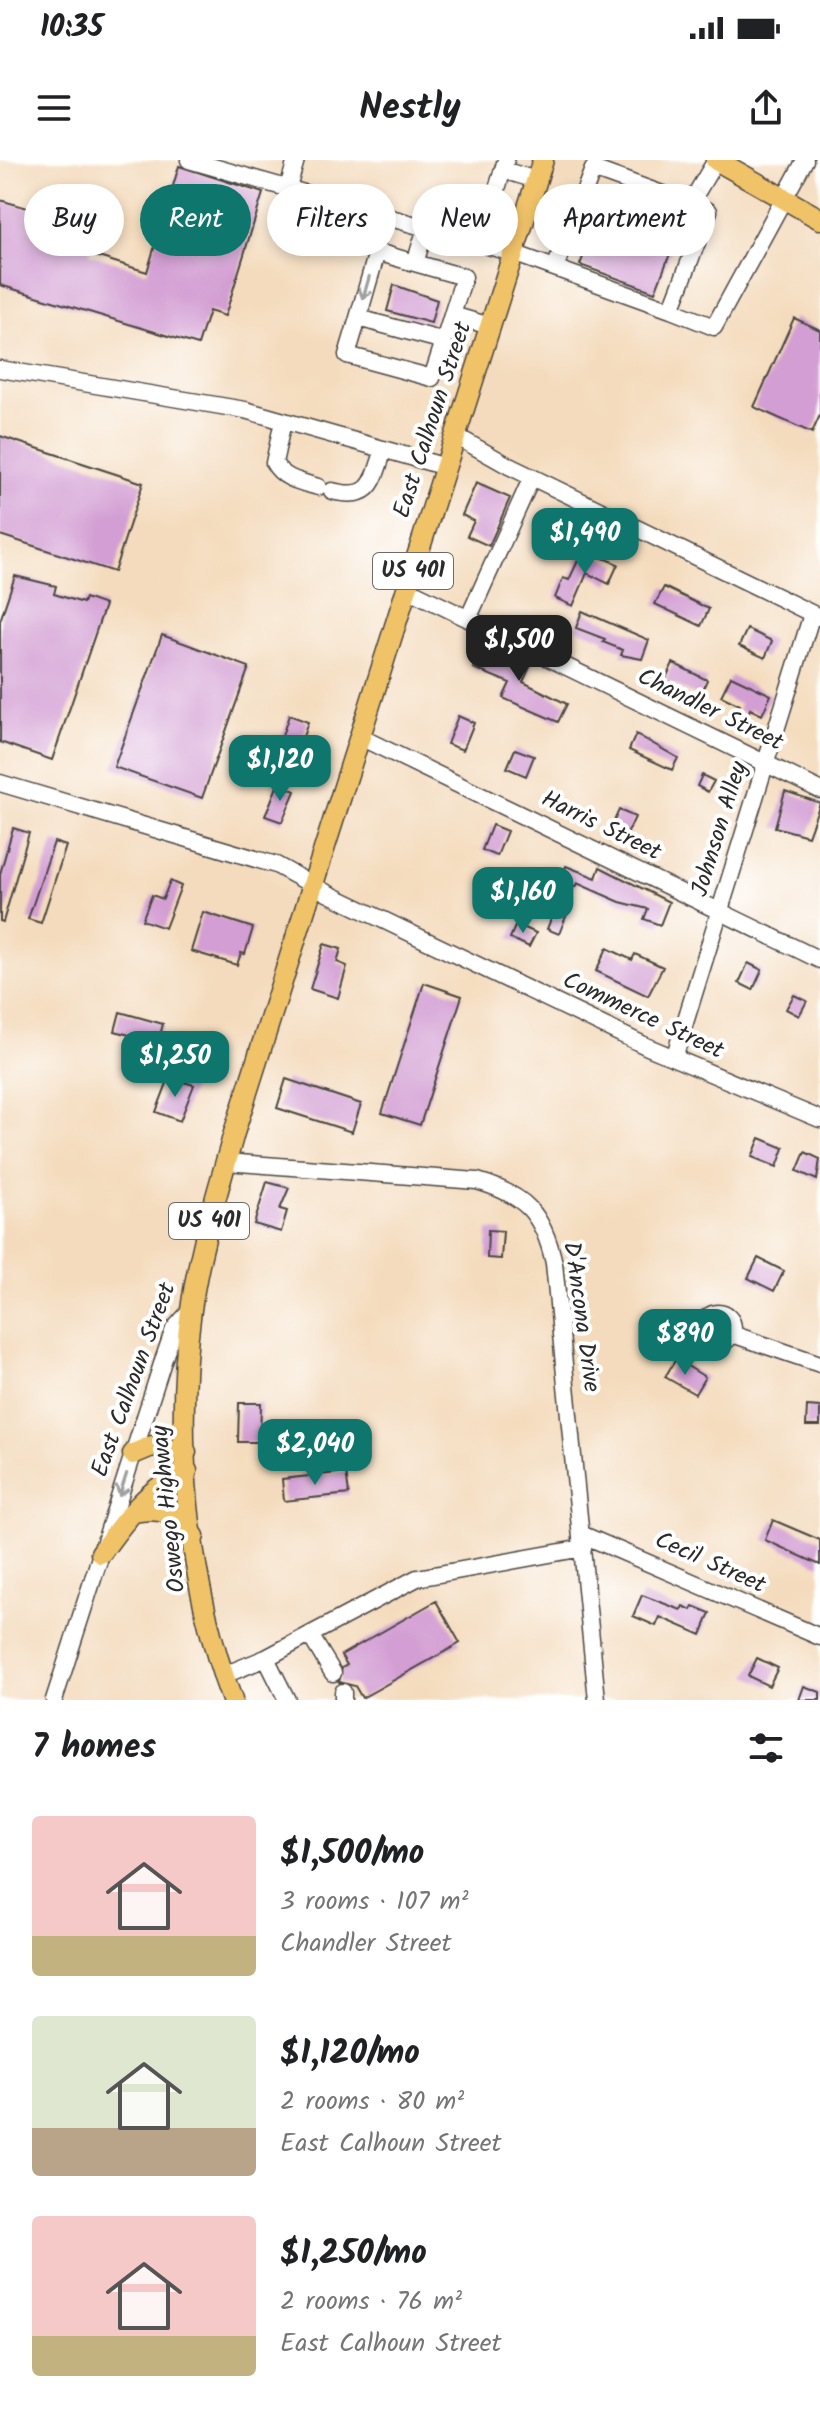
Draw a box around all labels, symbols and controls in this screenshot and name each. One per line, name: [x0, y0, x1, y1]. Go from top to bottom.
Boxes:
text: 10:35: [40, 4, 103, 52]
text: Nestly: [359, 80, 461, 137]
icon: menu: [32, 86, 76, 130]
icon: share: [744, 86, 788, 130]
chip: Buy: [24, 184, 124, 256]
chip: Rent: [140, 184, 251, 256]
chip: Filters: [267, 184, 396, 256]
chip: New: [412, 184, 518, 256]
chip: Apartment: [534, 184, 715, 256]
one-way arrow: [358, 275, 373, 301]
street label: East Calhoun Street: [383, 316, 483, 523]
pin: $1,490: [520, 508, 650, 576]
text: $1,490: [550, 513, 620, 555]
road number: US 401: [373, 553, 453, 589]
pin: $1,500: [454, 615, 584, 683]
text: $1,500: [484, 620, 554, 662]
street label: Chandler Street: [630, 658, 790, 763]
pin: $1,120: [215, 735, 345, 803]
text: $1,120: [247, 740, 313, 782]
street label: Johnson Alley: [681, 756, 759, 901]
street label: Harris Street: [534, 780, 668, 872]
pin: $1,160: [458, 867, 588, 935]
text: $1,160: [490, 872, 556, 914]
street label: Commerce Street: [556, 962, 731, 1071]
pin: $1,250: [110, 1031, 240, 1099]
text: $1,250: [139, 1036, 211, 1078]
road number: US 401: [169, 1203, 249, 1239]
street label: D'Ancona Drive: [551, 1239, 611, 1395]
street label: East Calhoun Street: [81, 1277, 188, 1483]
pin: $890: [638, 1309, 732, 1377]
text: $890: [656, 1314, 714, 1356]
pin: $2,040: [250, 1419, 380, 1487]
street label: Oswego Highway: [141, 1422, 197, 1595]
text: $2,040: [276, 1424, 354, 1466]
one-way arrow: [115, 1472, 130, 1497]
street label: Cecil Street: [648, 1521, 772, 1605]
text: 7 homes: [32, 1721, 156, 1775]
icon: filters: [744, 1726, 788, 1770]
text: $1,500/mo: [280, 1827, 424, 1881]
icon: home: [96, 1848, 192, 1944]
text: 3 rooms · 107 m²: [280, 1881, 469, 1923]
text: Chandler Street: [280, 1923, 452, 1965]
text: $1,120/mo: [280, 2027, 420, 2081]
icon: home: [96, 2048, 192, 2144]
text: 2 rooms · 80 m²: [280, 2081, 464, 2123]
text: East Calhoun Street: [280, 2123, 502, 2165]
text: $1,250/mo: [280, 2227, 427, 2281]
icon: home: [96, 2248, 192, 2344]
text: 2 rooms · 76 m²: [280, 2281, 462, 2323]
text: East Calhoun Street: [280, 2323, 502, 2365]

